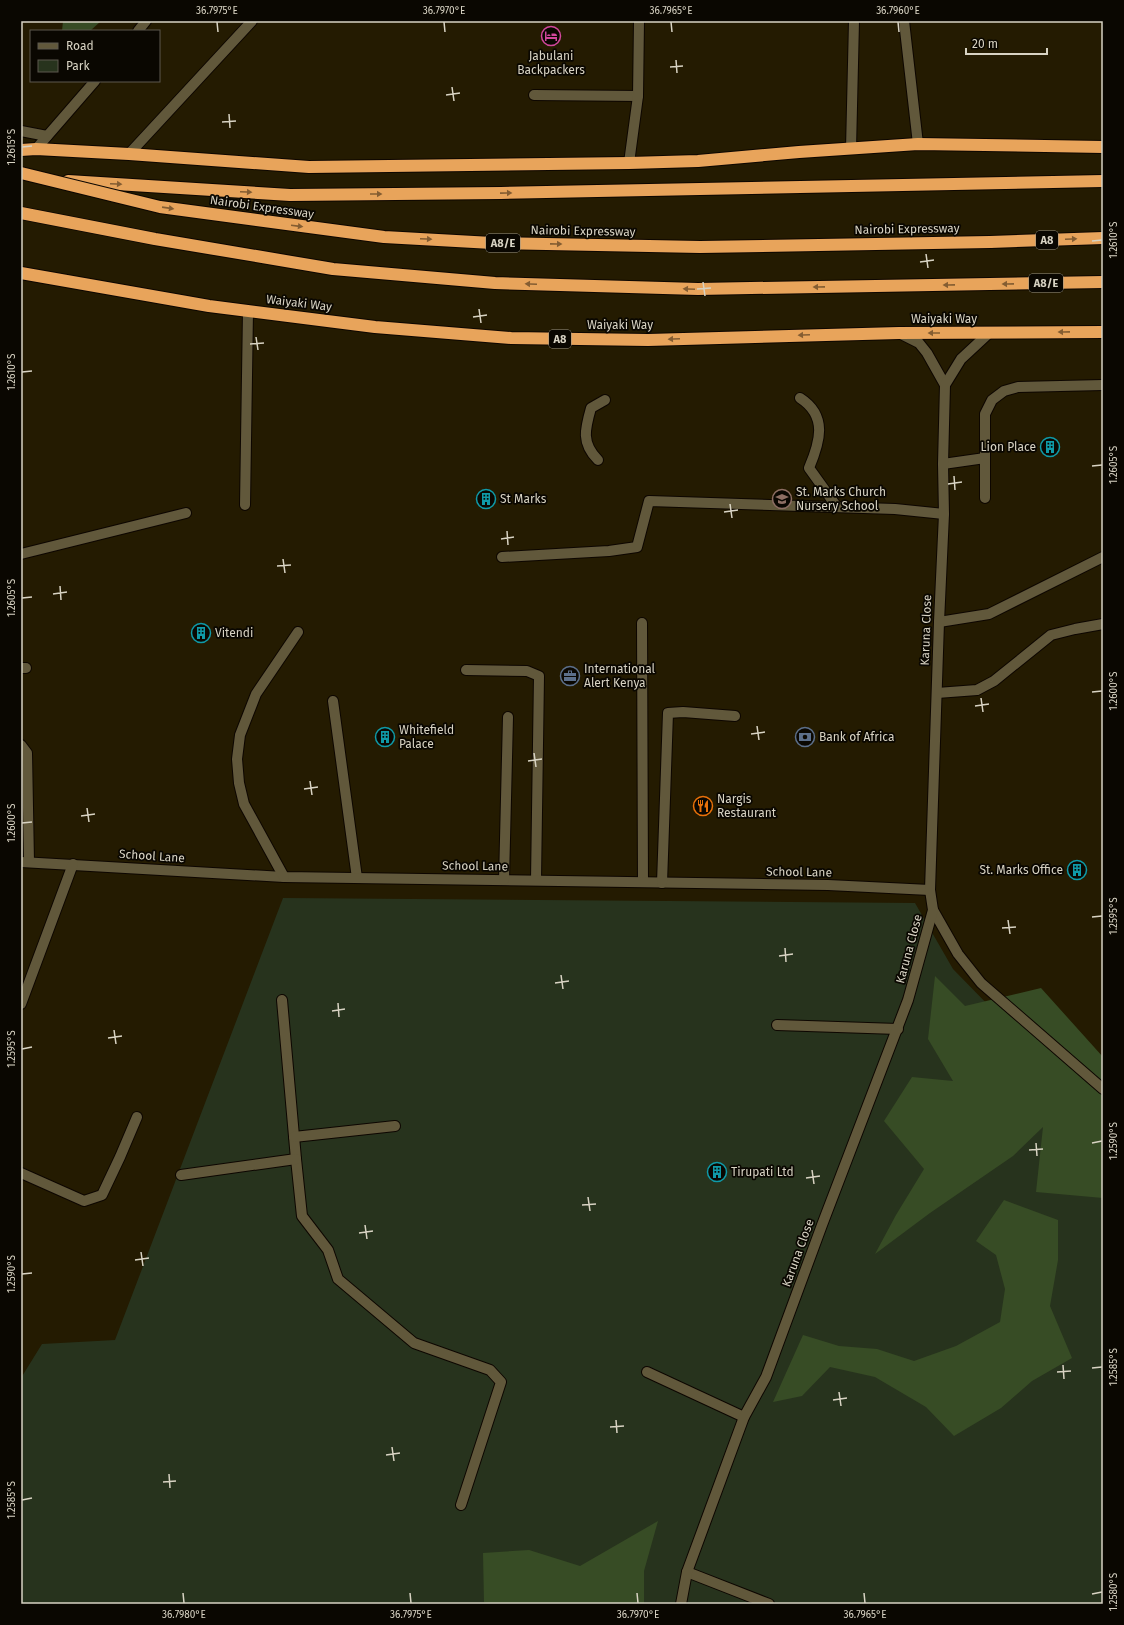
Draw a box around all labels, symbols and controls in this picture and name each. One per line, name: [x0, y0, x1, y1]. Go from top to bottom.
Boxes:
text: 36.7975°E: [196, 5, 238, 17]
text: 36.7970°E: [423, 5, 465, 17]
text: 36.7965°E: [650, 5, 693, 17]
text: 36.7960°E: [876, 5, 920, 17]
hotel icon: Jabulani Backpackers: [540, 25, 562, 47]
legend: [30, 30, 160, 82]
scale bar: [966, 30, 1047, 56]
text: 20 m: [972, 37, 998, 51]
text: Road: [66, 39, 94, 53]
place label: Jabulani Backpackers: [517, 49, 585, 77]
text: Park: [66, 59, 90, 73]
text: 1.2615°S: [6, 128, 18, 165]
one-way arrow: [110, 181, 122, 188]
one-way arrow: [240, 189, 253, 195]
one-way arrow: [500, 190, 512, 197]
one-way arrow: [370, 191, 383, 197]
street label: Nairobi Expressway: [209, 193, 315, 221]
one-way arrow: [162, 205, 174, 211]
street label: Nairobi Expressway: [854, 221, 960, 237]
text: 1.2610°S: [1108, 221, 1120, 259]
one-way arrow: [291, 222, 303, 229]
street label: Nairobi Expressway: [530, 223, 636, 239]
road number: A8: [1036, 231, 1058, 249]
road number: A8/E: [486, 234, 520, 252]
one-way arrow: [420, 236, 432, 243]
one-way arrow: [1065, 236, 1078, 242]
one-way arrow: [550, 241, 563, 247]
road number: A8/E: [1029, 274, 1063, 292]
one-way arrow: [524, 281, 537, 287]
one-way arrow: [1001, 281, 1014, 287]
one-way arrow: [942, 282, 955, 288]
one-way arrow: [812, 284, 825, 290]
one-way arrow: [682, 286, 695, 292]
street label: Waiyaki Way: [265, 292, 333, 314]
street label: Waiyaki Way: [911, 312, 977, 326]
street label: Waiyaki Way: [587, 318, 653, 332]
one-way arrow: [1058, 329, 1070, 336]
road number: A8: [549, 330, 571, 348]
one-way arrow: [927, 330, 940, 336]
one-way arrow: [798, 332, 810, 339]
one-way arrow: [667, 336, 680, 342]
text: 1.2610°S: [6, 353, 18, 391]
building icon: Lion Place: [1039, 436, 1061, 458]
place label: Lion Place: [981, 440, 1036, 454]
text: 1.2605°S: [1108, 445, 1120, 484]
place label: St. Marks Church Nursery School: [796, 485, 886, 513]
building icon: St Marks: [475, 488, 497, 510]
school or university icon: St. Marks Church Nursery School: [771, 488, 793, 510]
place label: St Marks: [500, 492, 547, 506]
text: 1.2605°S: [6, 578, 18, 617]
street label: Karuna Close: [918, 594, 934, 666]
building icon: Vitendi: [190, 622, 212, 644]
place label: Vitendi: [215, 626, 253, 640]
place label: International Alert Kenya: [584, 662, 656, 690]
office icon: International Alert Kenya: [559, 665, 581, 687]
text: 1.2600°S: [1108, 671, 1120, 710]
place label: Whitefield Palace: [399, 723, 454, 751]
building icon: Whitefield Palace: [374, 726, 396, 748]
bank icon: Bank of Africa: [794, 726, 816, 748]
place label: Bank of Africa: [819, 730, 894, 744]
place label: Nargis Restaurant: [717, 792, 777, 820]
restaurant icon: Nargis Restaurant: [692, 795, 714, 817]
text: 1.2600°S: [6, 803, 18, 842]
street label: School Lane: [119, 847, 185, 865]
street label: School Lane: [442, 858, 508, 874]
building icon: St. Marks Office: [1066, 859, 1088, 881]
place label: St. Marks Office: [979, 863, 1063, 877]
street label: School Lane: [766, 864, 832, 880]
text: 1.2595°S: [1108, 897, 1120, 935]
street label: Karuna Close: [893, 913, 925, 985]
text: 1.2595°S: [6, 1030, 18, 1068]
text: 1.2590°S: [1108, 1121, 1120, 1160]
building icon: Tirupati Ltd: [706, 1161, 728, 1183]
place label: Tirupati Ltd: [731, 1165, 794, 1179]
street label: Karuna Close: [779, 1217, 817, 1289]
text: 1.2590°S: [6, 1254, 18, 1293]
text: 1.2585°S: [1108, 1348, 1120, 1386]
text: 1.2585°S: [6, 1481, 18, 1519]
text: 1.2580°S: [1108, 1572, 1120, 1611]
text: 36.7980°E: [162, 1609, 206, 1621]
text: 36.7975°E: [390, 1609, 432, 1621]
text: 36.7970°E: [617, 1609, 659, 1621]
text: 36.7965°E: [844, 1609, 887, 1621]

